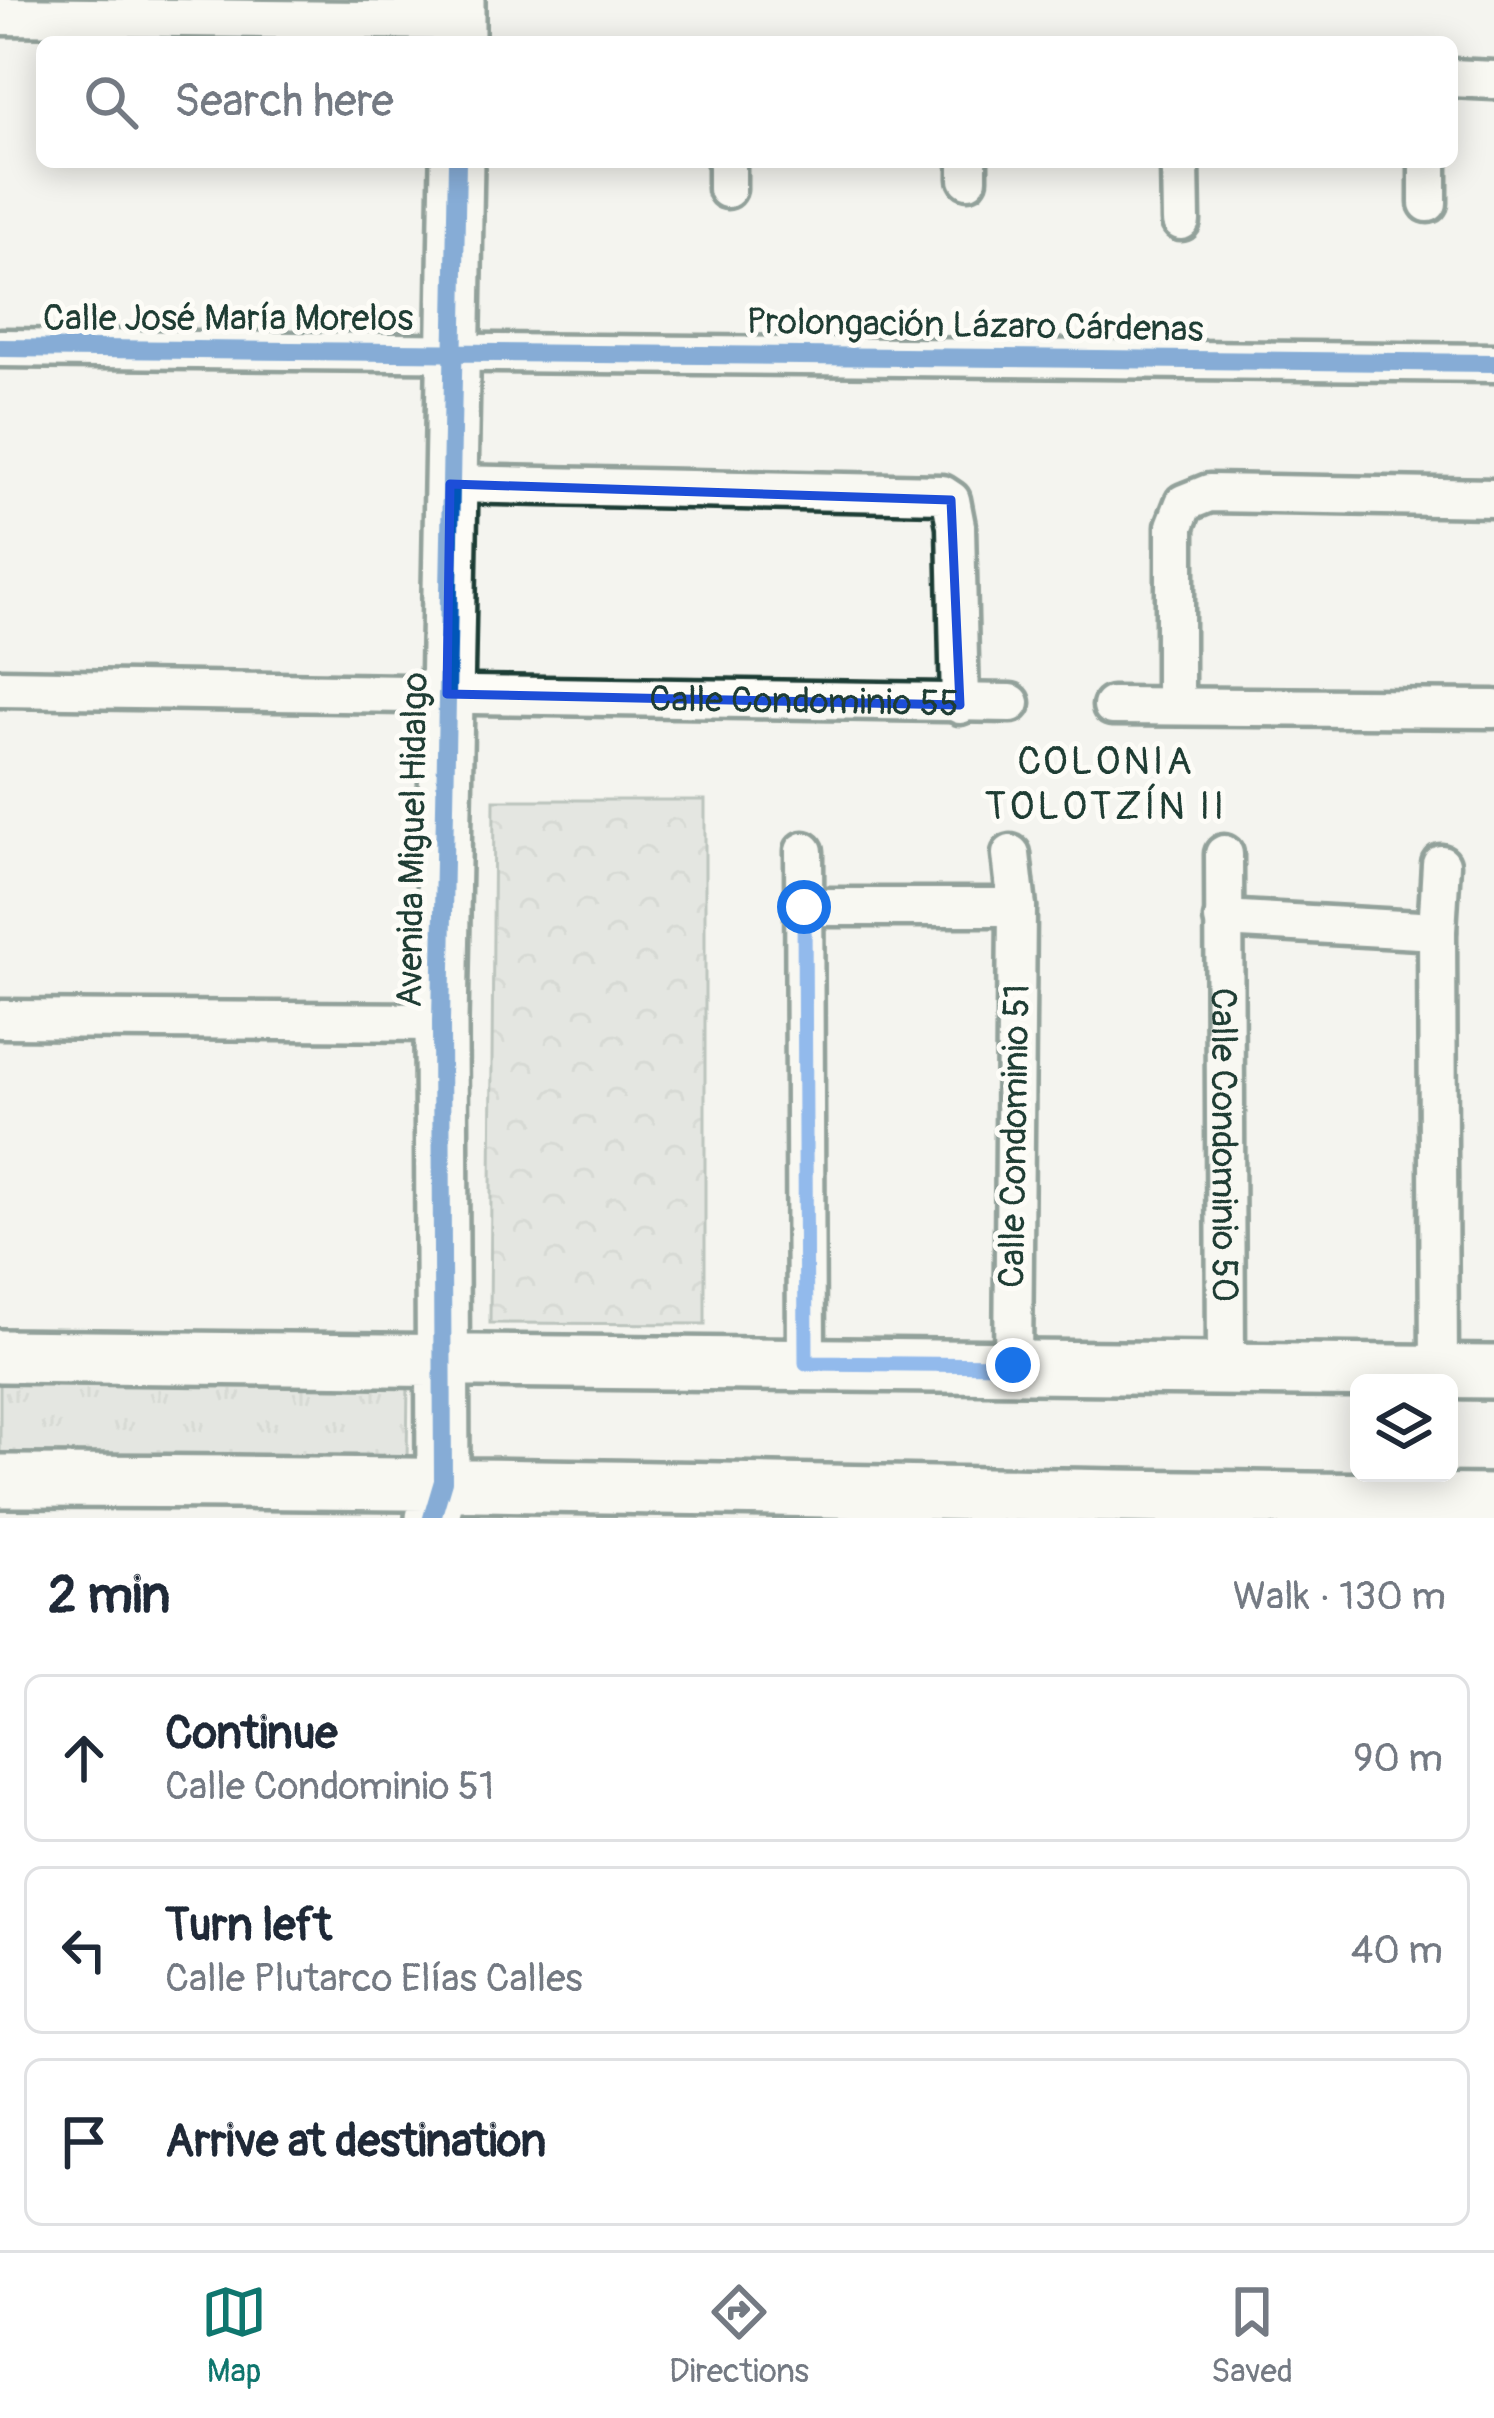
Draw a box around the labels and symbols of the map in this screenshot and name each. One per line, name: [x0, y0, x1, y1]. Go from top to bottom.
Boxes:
street label: Calle José María Morelos: [43, 296, 413, 341]
street label: Prolongación Lázaro Cárdenas: [746, 299, 1204, 352]
street label: Avenida Miguel Hidalgo: [387, 672, 438, 1008]
street label: Calle Condominio 55: [649, 677, 959, 726]
district label: COLONIA TOLOTZÍN II: [985, 737, 1227, 831]
route start: [777, 880, 831, 934]
street label: Calle Condominio 51: [989, 984, 1040, 1288]
street label: Calle Condominio 50: [1201, 988, 1247, 1302]
route end: [986, 1338, 1040, 1392]

